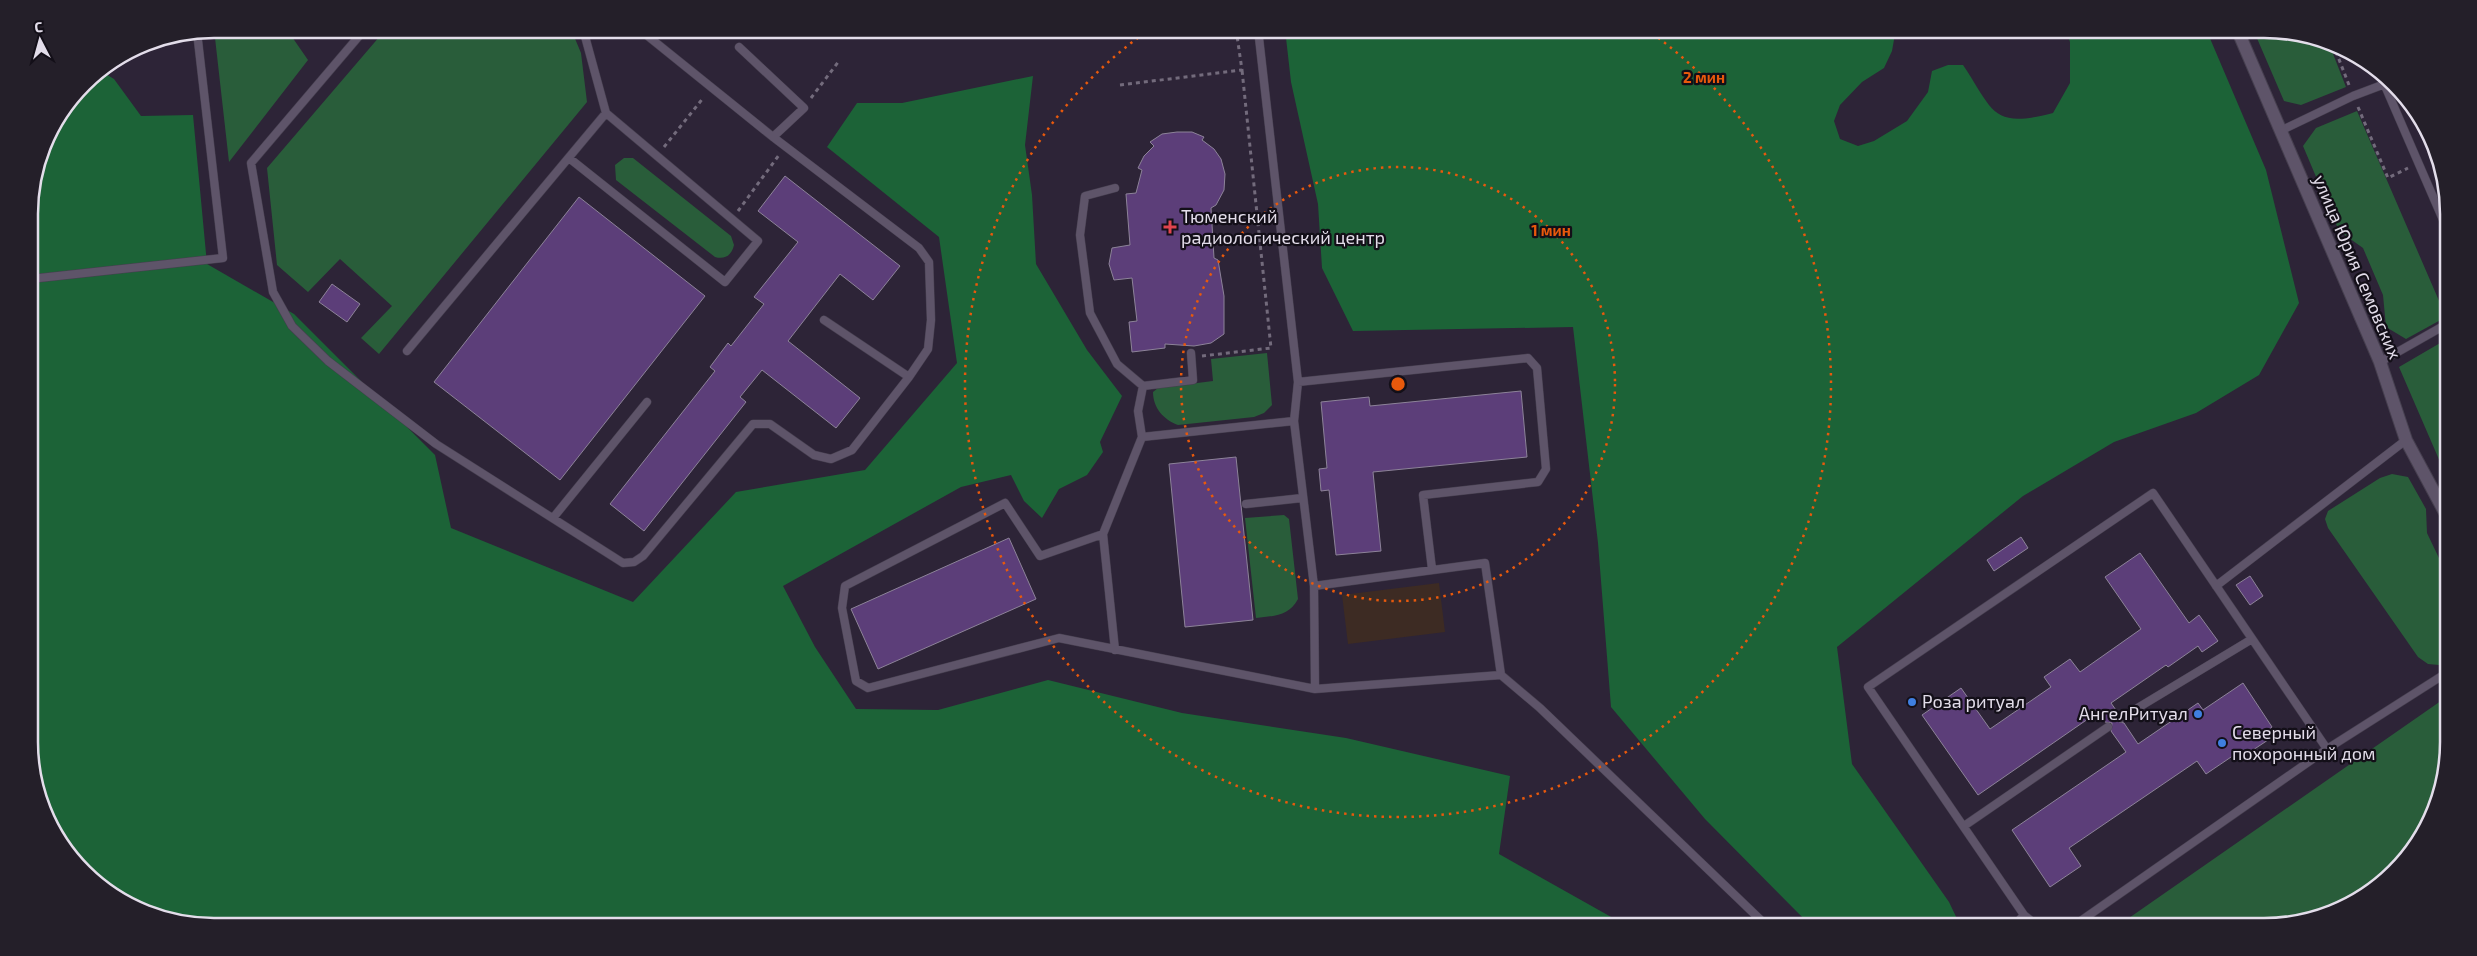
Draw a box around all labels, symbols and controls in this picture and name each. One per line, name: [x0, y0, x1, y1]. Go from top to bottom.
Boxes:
north arrow: [15, 15, 65, 65]
text: С: [34, 18, 44, 35]
text: 2 мин: [1683, 68, 1725, 86]
street label: улица Юрия Семовских: [2309, 171, 2407, 362]
place label: Тюменский радиологический центр: [1181, 205, 1385, 248]
marker: Тюменский радиологический центр: [1163, 220, 1177, 234]
text: 1 мин: [1531, 221, 1571, 239]
centre of rings: [1389, 375, 1407, 393]
place label: Роза ритуал: [1922, 690, 2025, 712]
marker: Роза ритуал: [1906, 696, 1918, 708]
place label: АнгелРитуал: [2079, 702, 2188, 724]
marker: АнгелРитуал: [2192, 708, 2204, 720]
place label: Северный похоронный дом: [2232, 721, 2376, 764]
marker: Северный похоронный дом: [2216, 737, 2228, 749]

